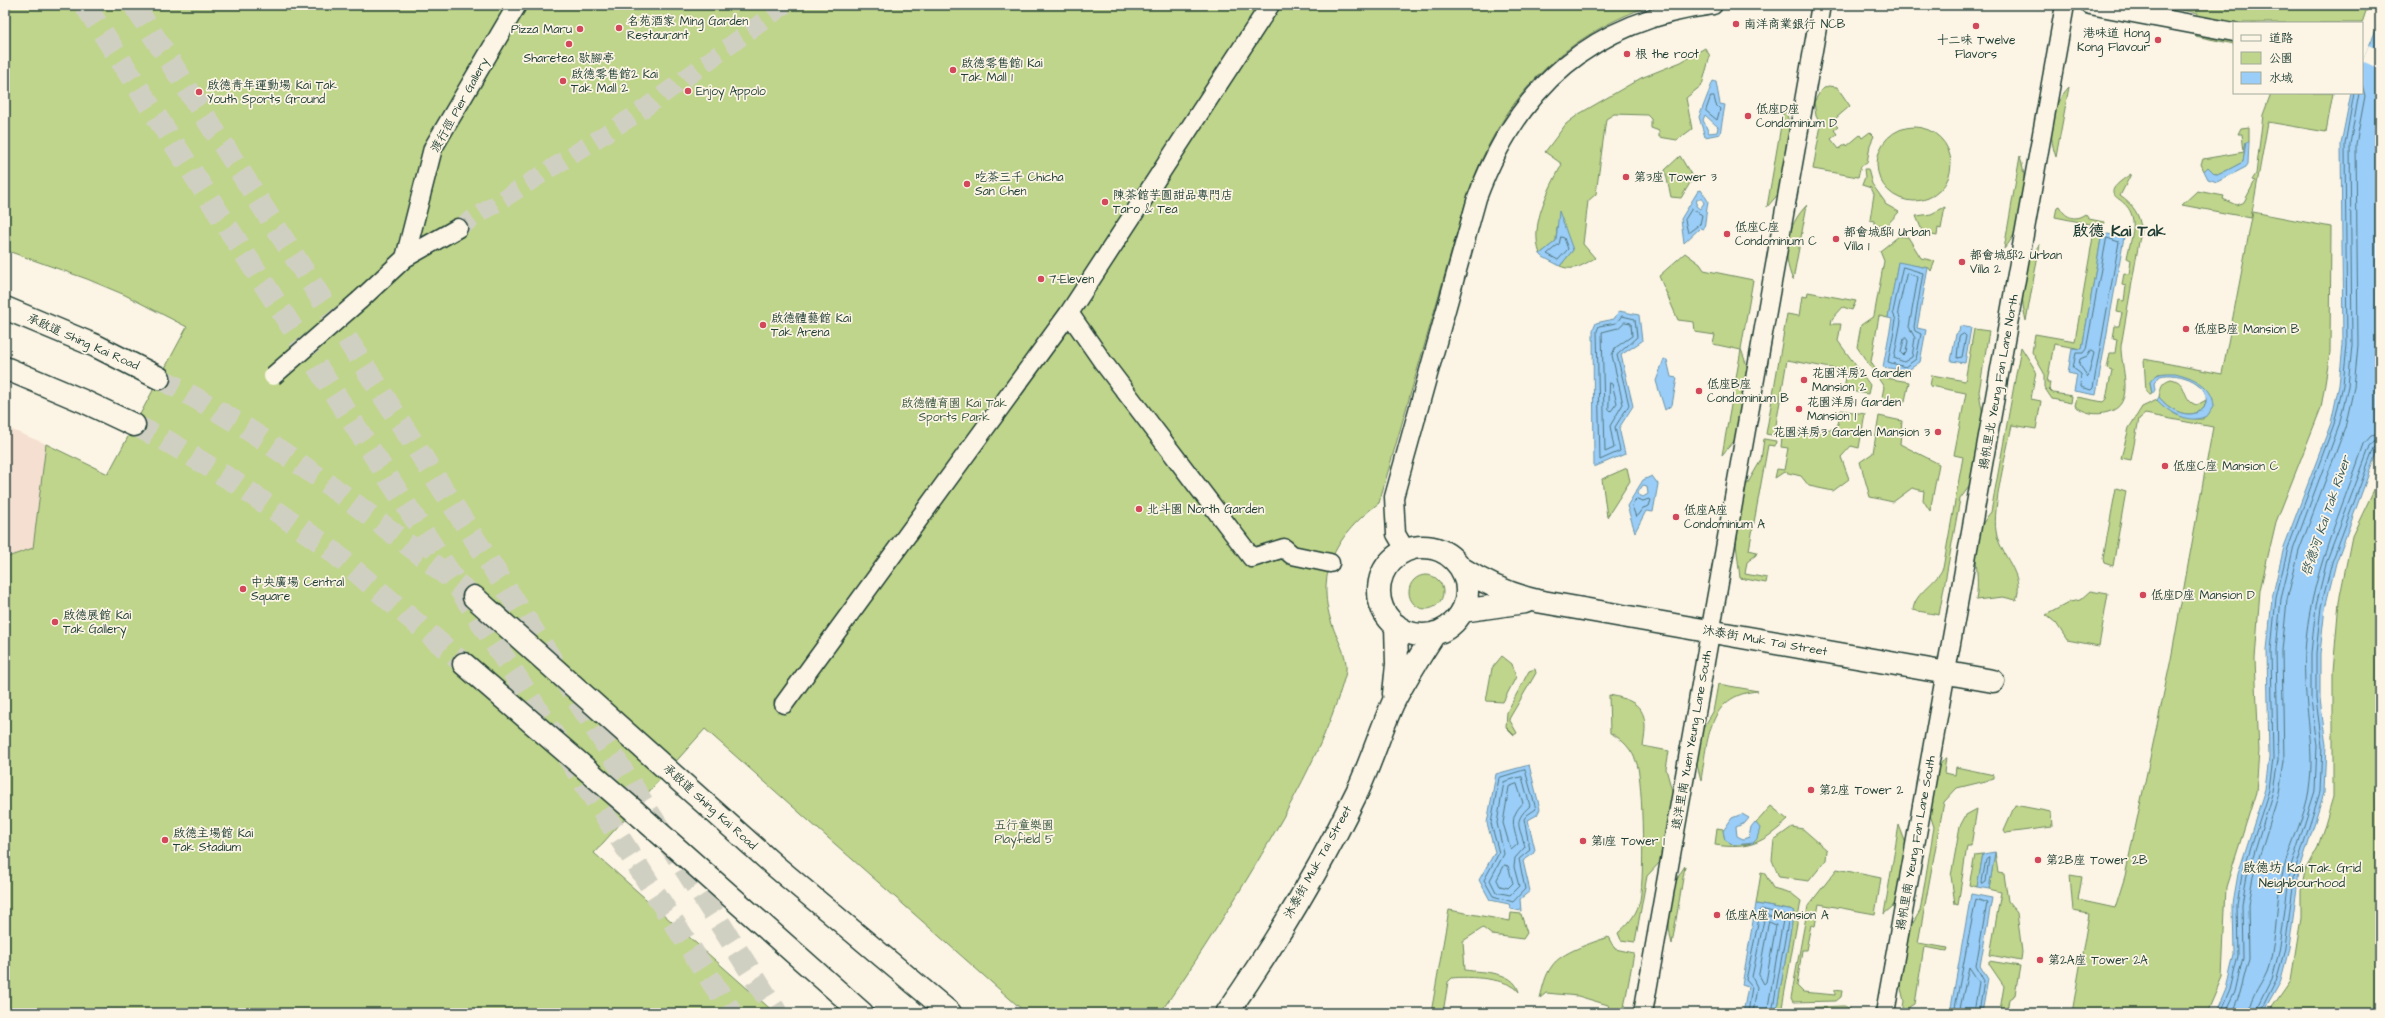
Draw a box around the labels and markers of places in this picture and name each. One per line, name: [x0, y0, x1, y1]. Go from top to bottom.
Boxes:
place label: 名苑酒家 Ming Garden Restaurant: [627, 13, 748, 44]
place label: 南洋商業銀行 NCB: [1744, 16, 1846, 33]
marker: 南洋商業銀行 NCB: [1731, 19, 1741, 29]
place label: Pizza Maru: [511, 21, 572, 38]
marker: 十二味 Twelve Flavors: [1971, 21, 1981, 31]
marker: 名苑酒家 Ming Garden Restaurant: [614, 23, 624, 33]
marker: Pizza Maru: [575, 24, 585, 34]
place label: 港味道 Hong Kong Flavour: [2077, 25, 2150, 57]
place label: 十二味 Twelve Flavors: [1936, 32, 2016, 63]
marker: 港味道 Hong Kong Flavour: [2153, 35, 2163, 45]
marker: Sharetea 歇腳亭: [564, 39, 574, 49]
place label: 根 the root: [1635, 46, 1699, 63]
marker: 根 the root: [1622, 49, 1632, 59]
place label: Sharetea 歇腳亭: [523, 50, 615, 67]
place label: 啟德零售館1 Kai Tak Mall 1: [961, 55, 1043, 86]
marker: 啟德零售館1 Kai Tak Mall 1: [948, 65, 958, 75]
place label: 啟德零售館2 Kai Tak Mall 2: [571, 66, 658, 97]
marker: 啟德零售館2 Kai Tak Mall 2: [558, 76, 568, 86]
place label: 啟德青年運動場 Kai Tak Youth Sports Ground: [207, 77, 337, 108]
place label: Enjoy Appolo: [696, 83, 766, 101]
marker: Enjoy Appolo: [683, 86, 693, 96]
marker: 啟德青年運動場 Kai Tak Youth Sports Ground: [194, 87, 204, 97]
place label: 低座D座 Condominium D: [1756, 101, 1837, 132]
marker: 低座D座 Condominium D: [1743, 111, 1753, 121]
place label: 吃茶三千 Chicha San Chen: [975, 169, 1064, 200]
place label: 第3座 Tower 3: [1634, 169, 1717, 186]
marker: 第3座 Tower 3: [1621, 172, 1631, 182]
marker: 吃茶三千 Chicha San Chen: [962, 179, 972, 189]
place label: 陳茶館芋圓甜品專門店 Taro & Tea: [1113, 187, 1233, 218]
marker: 陳茶館芋圓甜品專門店 Taro & Tea: [1100, 197, 1110, 207]
place label: 低座C座 Condominium C: [1735, 219, 1817, 250]
place label: 都會城邸1 Urban Villa 1: [1843, 224, 1931, 255]
marker: 低座C座 Condominium C: [1722, 229, 1732, 239]
marker: 都會城邸1 Urban Villa 1: [1831, 234, 1841, 244]
place label: 都會城邸2 Urban Villa 2: [1969, 247, 2062, 278]
marker: 都會城邸2 Urban Villa 2: [1957, 257, 1967, 267]
place label: 7-Eleven: [1049, 271, 1094, 288]
marker: 7-Eleven: [1036, 274, 1046, 284]
place label: 啟德體藝館 Kai Tak Arena: [771, 310, 851, 341]
marker: 啟德體藝館 Kai Tak Arena: [758, 320, 768, 330]
place label: 低座B座 Mansion B: [2194, 321, 2300, 338]
marker: 低座B座 Mansion B: [2181, 324, 2191, 334]
place label: 花園洋房2 Garden Mansion 2: [1812, 365, 1911, 396]
marker: 花園洋房2 Garden Mansion 2: [1799, 375, 1809, 385]
place label: 低座B座 Condominium B: [1707, 376, 1789, 407]
marker: 低座B座 Condominium B: [1694, 386, 1704, 396]
place label: 花園洋房1 Garden Mansion 1: [1807, 394, 1901, 425]
marker: 花園洋房1 Garden Mansion 1: [1794, 404, 1804, 414]
place label: 花園洋房3 Garden Mansion 3: [1773, 424, 1930, 441]
marker: 花園洋房3 Garden Mansion 3: [1933, 427, 1943, 437]
place label: 低座C座 Mansion C: [2173, 458, 2279, 475]
marker: 低座C座 Mansion C: [2160, 461, 2170, 471]
place label: 北斗園 North Garden: [1147, 501, 1264, 518]
place label: 低座A座 Condominium A: [1684, 502, 1765, 533]
marker: 北斗園 North Garden: [1134, 504, 1144, 514]
marker: 低座A座 Condominium A: [1671, 512, 1681, 522]
place label: 中央廣場 Central Square: [251, 574, 344, 605]
marker: 中央廣場 Central Square: [238, 584, 248, 594]
place label: 低座D座 Mansion D: [2151, 587, 2255, 604]
marker: 低座D座 Mansion D: [2138, 590, 2148, 600]
place label: 啟德展館 Kai Tak Gallery: [63, 607, 131, 639]
marker: 啟德展館 Kai Tak Gallery: [50, 617, 60, 627]
place label: 第2座 Tower 2: [1819, 782, 1904, 799]
marker: 第2座 Tower 2: [1806, 785, 1816, 795]
place label: 啟德主場館 Kai Tak Stadium: [173, 825, 253, 856]
place label: 第1座 Tower 1: [1591, 833, 1665, 850]
marker: 啟德主場館 Kai Tak Stadium: [160, 835, 170, 845]
marker: 第1座 Tower 1: [1578, 836, 1588, 846]
place label: 第2B座 Tower 2B: [2046, 852, 2148, 869]
marker: 第2B座 Tower 2B: [2033, 855, 2043, 865]
place label: 低座A座 Mansion A: [1725, 907, 1829, 924]
marker: 低座A座 Mansion A: [1712, 910, 1722, 920]
place label: 第2A座 Tower 2A: [2048, 952, 2148, 969]
marker: 第2A座 Tower 2A: [2035, 955, 2045, 965]

